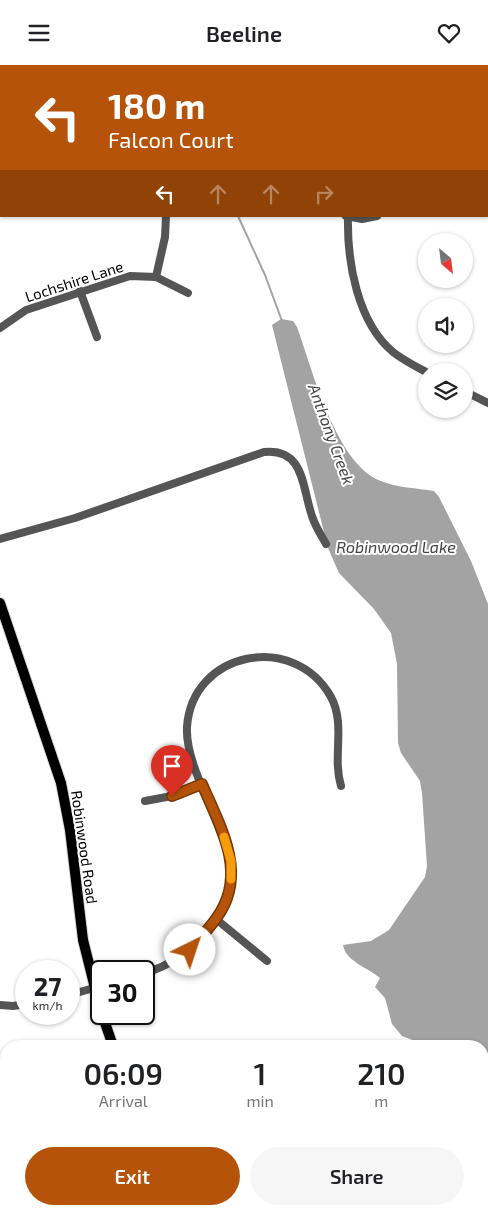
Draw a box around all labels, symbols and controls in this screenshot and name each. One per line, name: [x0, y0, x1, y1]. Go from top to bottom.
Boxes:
icon: menu: [25, 19, 53, 47]
icon: heart: [435, 19, 463, 47]
text: Beeline: [206, 20, 282, 46]
text: 180 m: [108, 84, 205, 126]
icon: left: [25, 85, 90, 150]
text: Falcon Court: [108, 126, 234, 152]
icon: left: [151, 180, 179, 208]
icon: ahead: [204, 180, 232, 208]
icon: ahead: [257, 180, 285, 208]
icon: right: [310, 180, 338, 208]
north arrow: [418, 233, 472, 287]
map controls: [418, 233, 473, 418]
street label: Lochshire Lane: [23, 257, 125, 305]
button: sound: [418, 298, 473, 353]
button: layers: [418, 363, 473, 418]
water label: Anthony Creek: [304, 380, 359, 487]
water label: Robinwood Lake: [336, 537, 456, 556]
pin: [151, 745, 193, 796]
icon: arrive: [158, 752, 186, 780]
street label: Robinwood Road: [68, 789, 102, 905]
position arrow: [163, 923, 215, 975]
speed limit sign: 30: [90, 960, 155, 1025]
text: 27: [34, 971, 61, 1001]
text: km/h: [33, 998, 62, 1012]
text: 06:09: [83, 1055, 163, 1091]
text: 1: [254, 1055, 266, 1091]
text: 210: [357, 1055, 406, 1091]
text: Arrival: [99, 1091, 148, 1110]
text: min: [246, 1091, 274, 1110]
text: m: [374, 1091, 388, 1110]
button: Exit: [25, 1147, 240, 1205]
button: Share: [250, 1147, 464, 1205]

